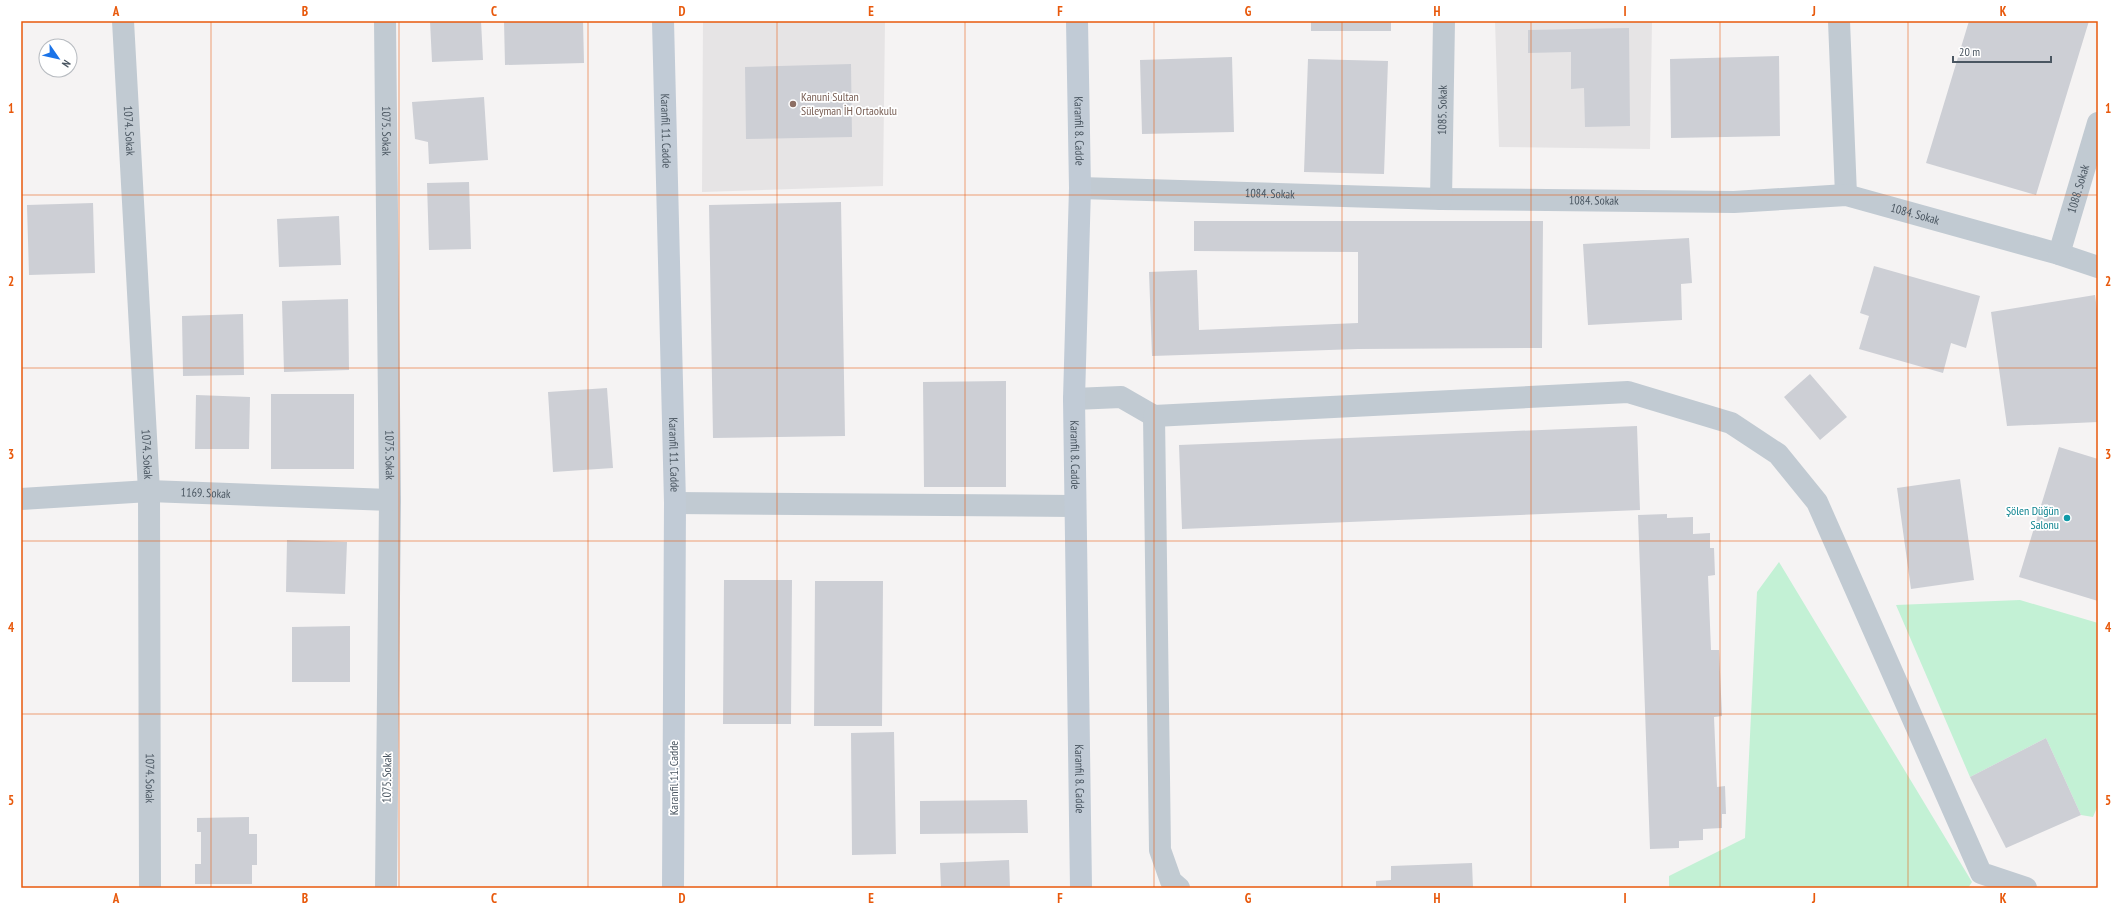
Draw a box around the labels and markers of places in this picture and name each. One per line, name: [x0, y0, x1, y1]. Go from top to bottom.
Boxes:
place label: Kanuni Sultan Süleyman İH Ortaokulu: [801, 89, 897, 118]
marker: Kanuni Sultan Süleyman İH Ortaokulu: [788, 99, 798, 109]
place label: Şölen Düğün Salonu: [2006, 503, 2059, 532]
marker: Şölen Düğün Salonu: [2062, 513, 2072, 523]

